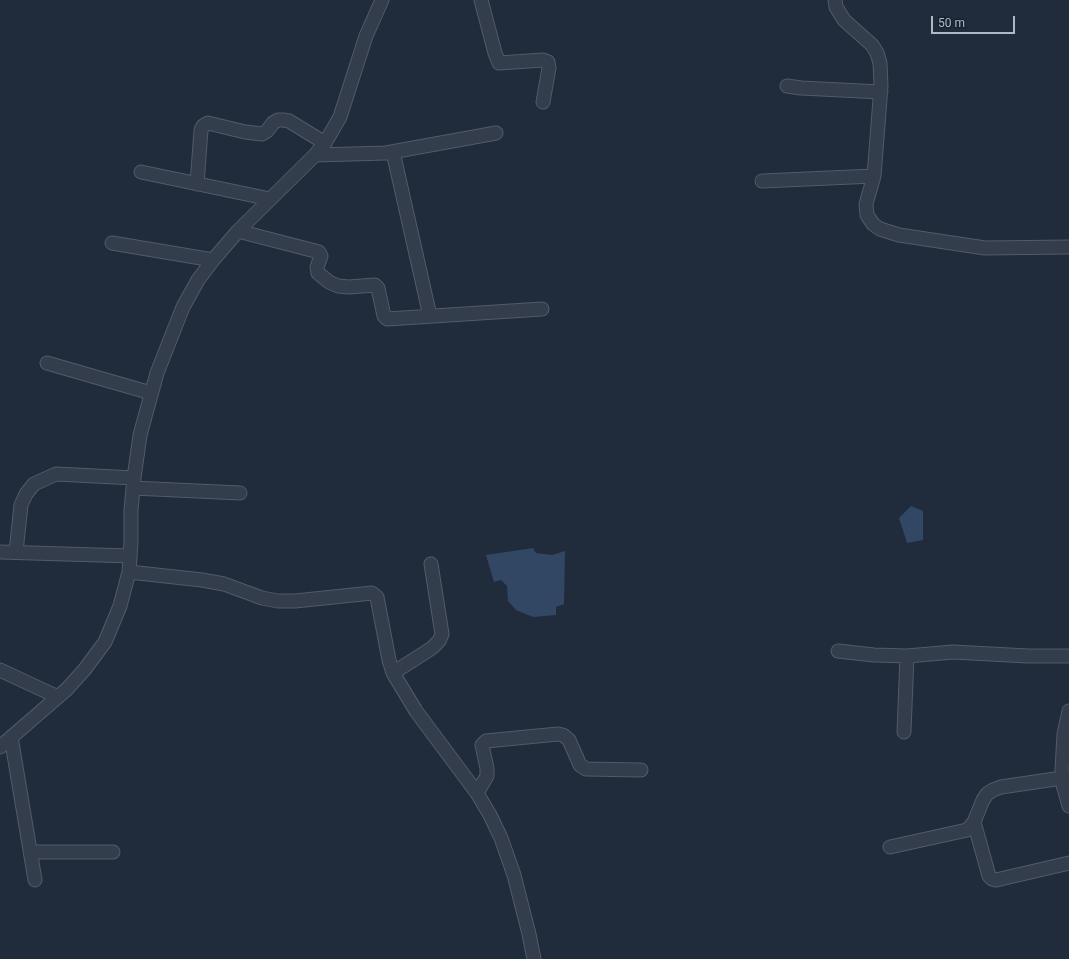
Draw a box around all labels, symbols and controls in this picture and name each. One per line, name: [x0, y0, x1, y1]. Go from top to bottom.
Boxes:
scale bar: [933, 8, 1017, 34]
text: 50 m: [938, 16, 965, 30]

